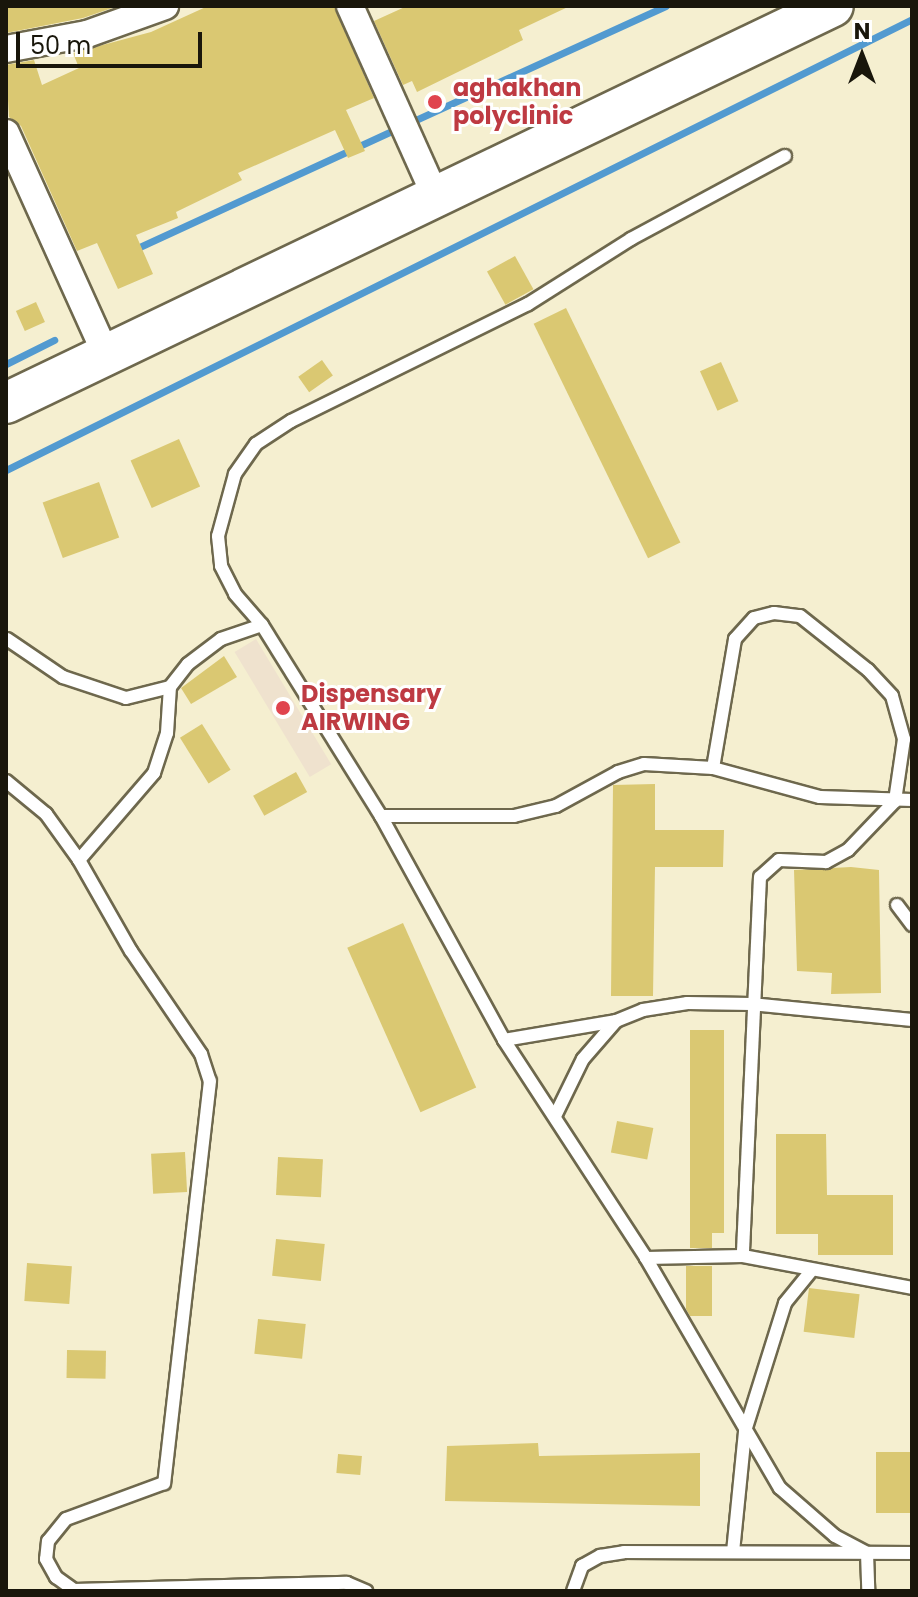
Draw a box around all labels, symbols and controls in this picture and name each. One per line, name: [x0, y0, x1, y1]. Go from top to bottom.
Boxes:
scale bar: [20, 16, 206, 66]
north arrow: [822, 16, 902, 96]
text: N: [854, 16, 870, 47]
text: 50 m: [30, 29, 91, 62]
place label: aghakhan polyclinic: [453, 74, 582, 130]
marker: aghakhan polyclinic: [424, 91, 446, 113]
place label: Dispensary AIRWING: [301, 680, 441, 736]
marker: Dispensary AIRWING: [272, 697, 294, 719]

